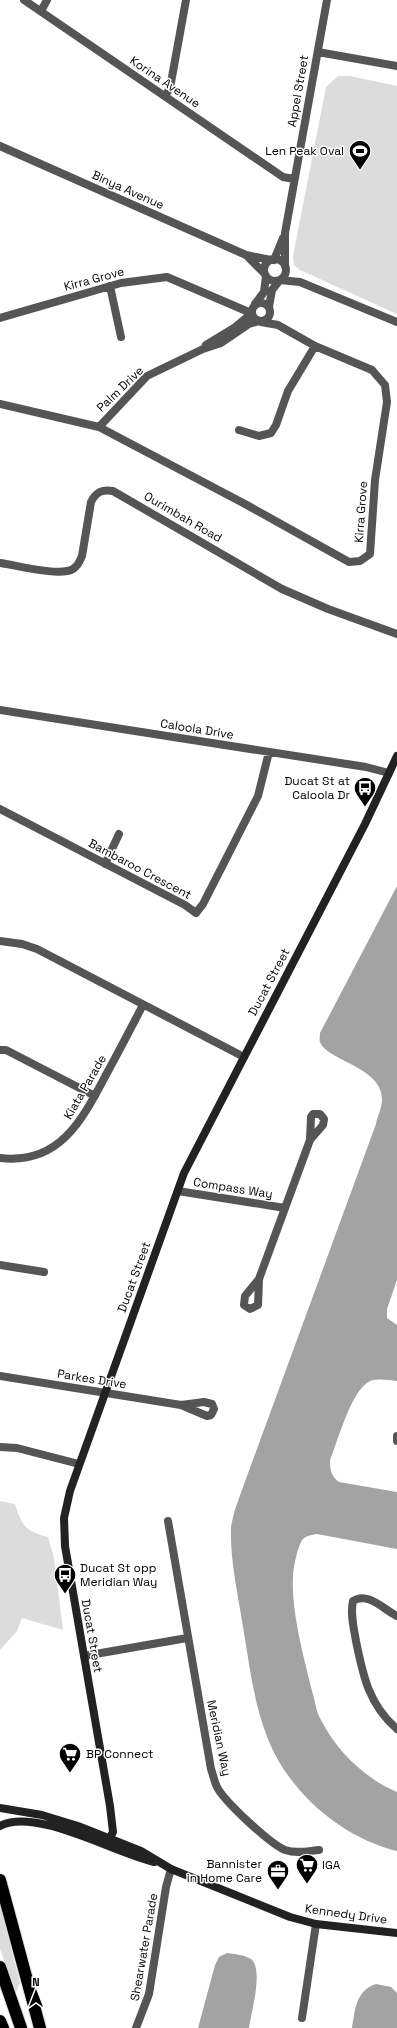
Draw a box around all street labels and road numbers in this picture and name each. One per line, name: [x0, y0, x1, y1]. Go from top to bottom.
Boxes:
street label: Korina Avenue: [127, 53, 203, 111]
street label: Appel Street: [284, 54, 312, 128]
street label: Binya Avenue: [89, 167, 167, 213]
street label: Kirra Grove: [62, 263, 126, 295]
street label: Palm Drive: [93, 363, 147, 415]
street label: Kirra Grove: [351, 481, 371, 543]
street label: Ourimbah Road: [141, 488, 225, 546]
street label: Caloola Drive: [159, 715, 235, 743]
street label: Bambaroo Crescent: [86, 835, 194, 903]
street label: Ducat Street: [244, 945, 294, 1019]
street label: Kiata Parade: [60, 1052, 110, 1122]
street label: Compass Way: [192, 1174, 274, 1202]
street label: Ducat Street: [114, 1239, 154, 1315]
street label: Parkes Drive: [56, 1366, 128, 1392]
street label: Ducat Street: [78, 1598, 106, 1674]
street label: Meridian Way: [203, 1699, 235, 1777]
street label: Shearwater Parade: [127, 1892, 161, 2002]
street label: Kennedy Drive: [304, 1900, 388, 1928]

